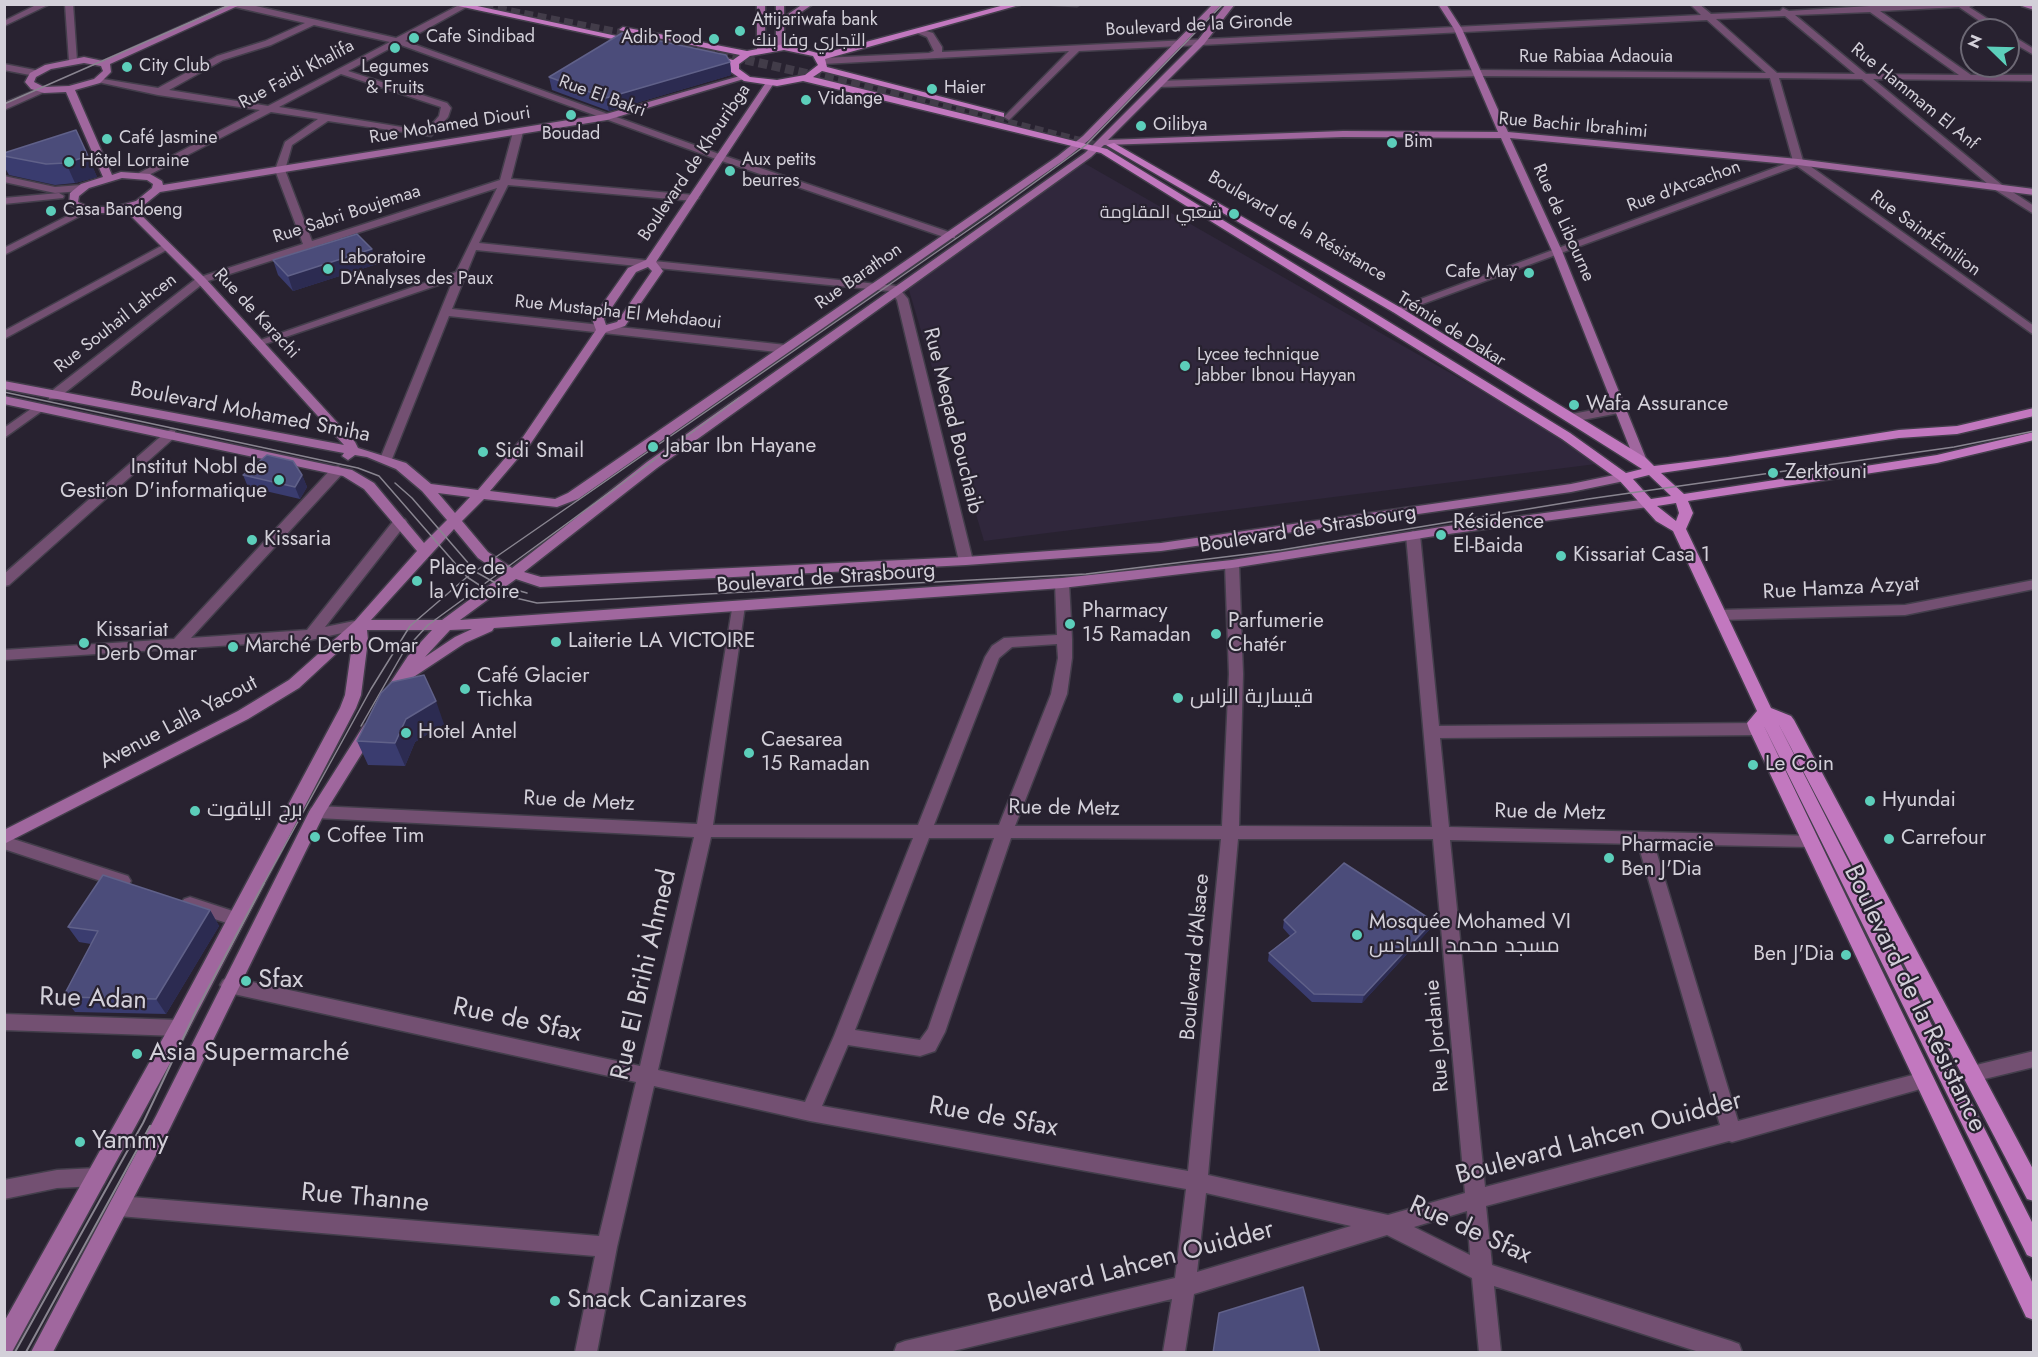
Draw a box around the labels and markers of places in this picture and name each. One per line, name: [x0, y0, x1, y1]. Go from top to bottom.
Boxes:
place label: Attijariwafa bank التجاري وفا بنك: [752, 10, 878, 52]
marker: Attijariwafa bank التجاري وفا بنك: [733, 24, 747, 38]
place label: Cafe Sindibad: [426, 27, 535, 49]
place label: Adib Food: [621, 28, 702, 50]
marker: Cafe Sindibad: [407, 31, 421, 45]
marker: Adib Food: [707, 32, 721, 46]
marker: Legumes & Fruits: [388, 41, 402, 55]
place label: City Club: [139, 56, 210, 78]
place label: Legumes & Fruits: [361, 57, 429, 100]
marker: City Club: [120, 60, 134, 74]
place label: Haier: [944, 78, 986, 100]
marker: Haier: [925, 82, 939, 96]
place label: Vidange: [818, 89, 882, 111]
marker: Vidange: [799, 93, 813, 107]
marker: Boudad: [564, 108, 578, 122]
place label: Oilibya: [1153, 115, 1207, 137]
marker: Oilibya: [1134, 119, 1148, 133]
place label: Boudad: [542, 124, 600, 146]
place label: Café Jasmine: [119, 128, 217, 150]
marker: Café Jasmine: [100, 132, 114, 146]
place label: Bim: [1404, 132, 1433, 154]
marker: Bim: [1385, 136, 1399, 150]
place label: Aux petits beurres: [742, 150, 816, 192]
place label: Hôtel Lorraine: [81, 151, 189, 173]
marker: Hôtel Lorraine: [62, 155, 76, 169]
marker: Aux petits beurres: [723, 164, 737, 178]
place label: Casa Bandoeng: [63, 200, 183, 222]
place label: شعبي المقاومة: [1100, 203, 1222, 225]
marker: Casa Bandoeng: [44, 204, 58, 218]
marker: شعبي المقاومة: [1227, 207, 1241, 221]
place label: Laboratoire D'Analyses des Paux: [340, 248, 493, 290]
marker: Laboratoire D'Analyses des Paux: [321, 262, 335, 276]
place label: Cafe May: [1445, 262, 1517, 284]
marker: Cafe May: [1522, 266, 1536, 280]
place label: Lycee technique Jabber Ibnou Hayyan: [1197, 345, 1356, 388]
marker: Lycee technique Jabber Ibnou Hayyan: [1178, 359, 1192, 373]
place label: Wafa Assurance: [1586, 392, 1728, 418]
marker: Wafa Assurance: [1567, 398, 1581, 412]
place label: Jabar Ibn Hayane: [665, 434, 816, 460]
place label: Sidi Smail: [495, 439, 584, 465]
marker: Jabar Ibn Hayane: [646, 440, 660, 454]
marker: Sidi Smail: [476, 445, 490, 459]
place label: Institut Nobl de Gestion D'informatique: [60, 455, 267, 505]
place label: Zerktouni: [1785, 460, 1867, 486]
marker: Zerktouni: [1766, 466, 1780, 480]
marker: Institut Nobl de Gestion D'informatique: [272, 473, 286, 487]
place label: Résidence El-Baida: [1453, 510, 1544, 560]
place label: Kissaria: [264, 527, 331, 553]
marker: Résidence El-Baida: [1434, 528, 1448, 542]
marker: Kissaria: [245, 533, 259, 547]
place label: Kissariat Casa 1: [1573, 543, 1710, 569]
marker: Kissariat Casa 1: [1554, 549, 1568, 563]
place label: Place de la Victoire: [429, 556, 519, 606]
marker: Place de la Victoire: [410, 574, 424, 588]
place label: Pharmacy 15 Ramadan: [1082, 599, 1191, 649]
place label: Parfumerie Chatér: [1228, 609, 1324, 659]
marker: Pharmacy 15 Ramadan: [1063, 617, 1077, 631]
place label: Kissariat Derb Omar: [96, 618, 197, 668]
marker: Parfumerie Chatér: [1209, 627, 1223, 641]
place label: Laiterie LA VICTOIRE: [568, 629, 755, 655]
place label: Marché Derb Omar: [245, 634, 418, 660]
marker: Laiterie LA VICTOIRE: [549, 635, 563, 649]
marker: Kissariat Derb Omar: [77, 636, 91, 650]
marker: Marché Derb Omar: [226, 640, 240, 654]
place label: Café Glacier Tichka: [477, 664, 589, 714]
marker: Café Glacier Tichka: [458, 682, 472, 696]
place label: قيسارية الزاس: [1190, 685, 1313, 711]
marker: قيسارية الزاس: [1171, 691, 1185, 705]
place label: Hotel Antel: [418, 720, 517, 746]
marker: Hotel Antel: [399, 726, 413, 740]
place label: Caesarea 15 Ramadan: [761, 728, 870, 778]
marker: Caesarea 15 Ramadan: [742, 746, 756, 760]
place label: Le Coin: [1765, 752, 1834, 778]
marker: Le Coin: [1746, 758, 1760, 772]
place label: Hyundai: [1882, 788, 1956, 814]
marker: Hyundai: [1863, 794, 1877, 808]
place label: برج الياقوت: [207, 798, 303, 824]
marker: برج الياقوت: [188, 804, 202, 818]
place label: Coffee Tim: [327, 824, 424, 850]
place label: Carrefour: [1901, 826, 1986, 852]
marker: Coffee Tim: [308, 830, 322, 844]
marker: Carrefour: [1882, 832, 1896, 846]
place label: Pharmacie Ben J'Dia: [1621, 833, 1714, 883]
marker: Pharmacie Ben J'Dia: [1602, 851, 1616, 865]
place label: Mosquée Mohamed VI مسجد محمد السادس: [1369, 910, 1571, 960]
marker: Mosquée Mohamed VI مسجد محمد السادس: [1350, 928, 1364, 942]
place label: Ben J'Dia: [1753, 942, 1834, 968]
marker: Ben J'Dia: [1839, 948, 1853, 962]
place label: Sfax: [258, 965, 303, 997]
marker: Sfax: [239, 974, 253, 988]
place label: Asia Supermarché: [149, 1038, 350, 1070]
marker: Asia Supermarché: [130, 1047, 144, 1061]
place label: Yammy: [92, 1126, 168, 1158]
marker: Yammy: [73, 1135, 87, 1149]
place label: Snack Canizares: [567, 1285, 747, 1317]
marker: Snack Canizares: [548, 1294, 562, 1308]

